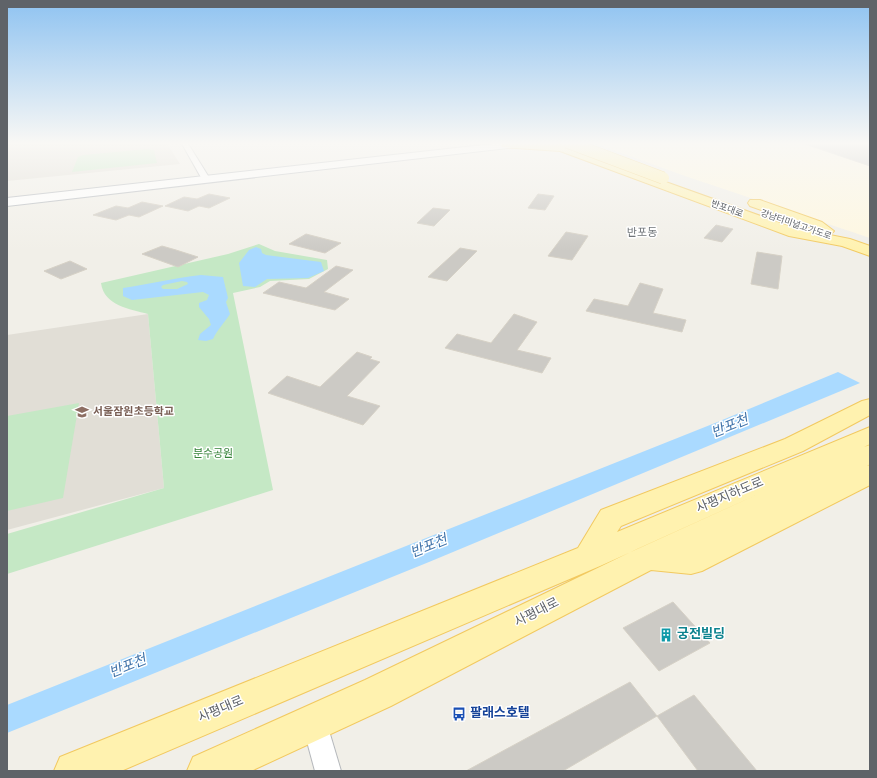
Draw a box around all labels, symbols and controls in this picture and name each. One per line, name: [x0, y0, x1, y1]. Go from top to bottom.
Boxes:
street label: 반포대로: [710, 198, 744, 220]
street label: 강남터미널고가도로: [759, 208, 833, 242]
district label: 반포동: [627, 226, 657, 240]
school or university icon: 서울잠원초등학교: [74, 404, 90, 420]
place label: 서울잠원초등학교: [93, 405, 174, 419]
water label: 반포천: [709, 411, 752, 442]
park label: 분수공원: [193, 447, 233, 461]
street label: 사평지하도로: [694, 475, 766, 517]
water label: 반포천: [408, 531, 451, 562]
street label: 사평대로: [512, 595, 562, 631]
building icon: 궁전빌딩: [658, 627, 674, 643]
place label: 궁전빌딩: [677, 627, 725, 643]
water label: 반포천: [107, 651, 150, 682]
street label: 사평대로: [196, 693, 246, 727]
bus stop icon: 팔래스호텔: [451, 706, 467, 722]
place label: 팔래스호텔: [470, 706, 530, 722]

